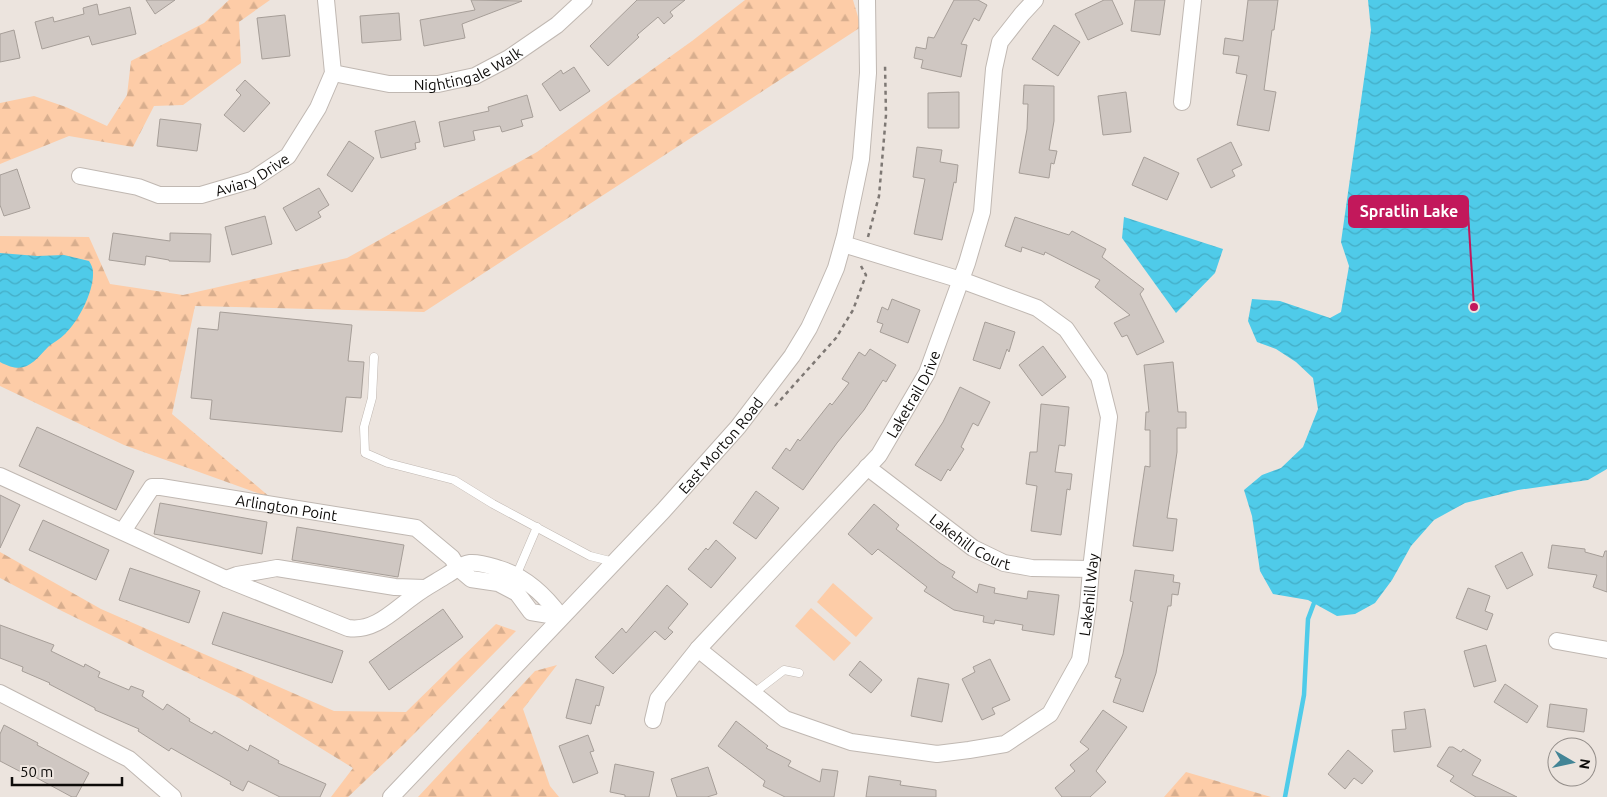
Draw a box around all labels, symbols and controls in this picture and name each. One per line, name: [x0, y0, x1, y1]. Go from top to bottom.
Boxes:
street label: Nightingale Walk: [414, 43, 526, 93]
street label: Aviary Drive: [213, 149, 292, 199]
callout: Spratlin Lake: [1349, 196, 1468, 227]
text: Spratlin Lake: [1360, 202, 1458, 220]
street label: Laketrail Drive: [883, 348, 943, 441]
street label: East Morton Road: [675, 394, 766, 497]
street label: Arlington Point: [235, 491, 339, 524]
street label: Lakehill Court: [927, 510, 1012, 573]
street label: Lakehill Way: [1075, 552, 1101, 637]
north arrow: [1547, 737, 1597, 787]
scale bar: [12, 754, 122, 786]
text: N: [1576, 758, 1594, 770]
text: 50 m: [20, 763, 53, 780]

